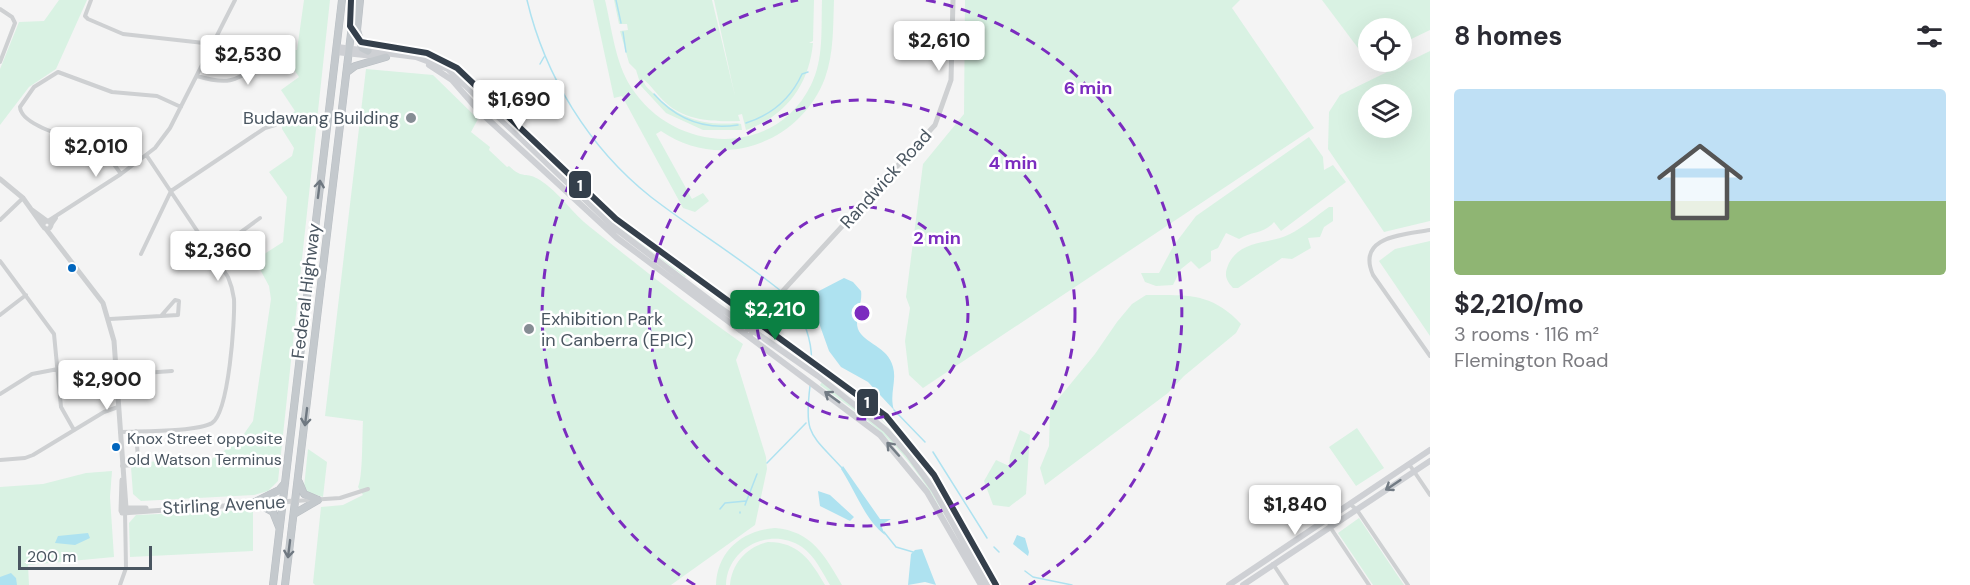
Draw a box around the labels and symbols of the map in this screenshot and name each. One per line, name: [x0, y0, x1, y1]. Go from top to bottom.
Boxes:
pin: $2,610: [890, 21, 988, 72]
pin: $2,530: [199, 35, 297, 86]
text: 6 min: [1064, 76, 1112, 100]
pin: $1,690: [470, 80, 568, 131]
place label: Budawang Building: [243, 106, 399, 130]
marker: Budawang Building: [404, 111, 418, 125]
street label: Randwick Road: [835, 124, 937, 234]
pin: $2,010: [47, 127, 145, 178]
text: 4 min: [989, 151, 1037, 175]
line badge: 1: [568, 170, 592, 199]
text: 1: [577, 175, 583, 196]
one-way arrow: [314, 180, 325, 199]
street label: Federal Highway: [286, 222, 326, 360]
text: 2 min: [913, 226, 961, 250]
pin: $2,360: [169, 231, 267, 282]
unlabelled marker: [66, 262, 78, 274]
pin: $2,210: [726, 290, 824, 341]
centre of rings: [852, 303, 872, 323]
place label: Exhibition Park in Canberra (EPIC): [541, 307, 693, 352]
marker: Exhibition Park in Canberra (EPIC): [522, 322, 536, 336]
pin: $2,900: [58, 360, 156, 411]
line badge: 1: [856, 388, 879, 417]
one-way arrow: [825, 391, 841, 403]
text: 1: [864, 392, 870, 413]
one-way arrow: [300, 407, 311, 426]
place label: Knox Street opposite old Watson Terminus: [127, 428, 283, 470]
marker: Knox Street opposite old Watson Terminus: [110, 441, 122, 453]
one-way arrow: [886, 442, 900, 457]
one-way arrow: [1385, 479, 1402, 492]
pin: $1,840: [1246, 485, 1344, 536]
street label: Stirling Avenue: [162, 490, 286, 520]
one-way arrow: [284, 539, 295, 559]
scale bar: [18, 543, 152, 570]

